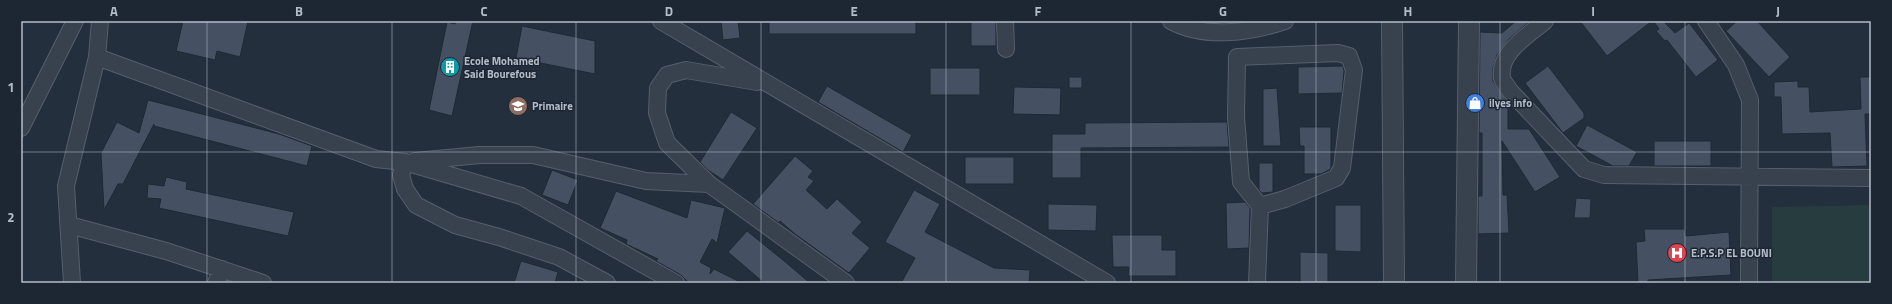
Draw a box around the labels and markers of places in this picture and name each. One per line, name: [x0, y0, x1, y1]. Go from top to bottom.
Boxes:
place label: Ecole Mohamed Said Bourefous: [464, 53, 540, 82]
building icon: Ecole Mohamed Said Bourefous: [439, 56, 461, 78]
shop icon: ilyes info: [1464, 92, 1486, 114]
school or university icon: Primaire: [507, 95, 529, 117]
place label: ilyes info: [1489, 95, 1532, 111]
place label: Primaire: [532, 98, 573, 114]
hospital icon: E.P.S.P EL BOUNI: [1666, 242, 1688, 264]
place label: E.P.S.P EL BOUNI: [1691, 245, 1772, 261]

